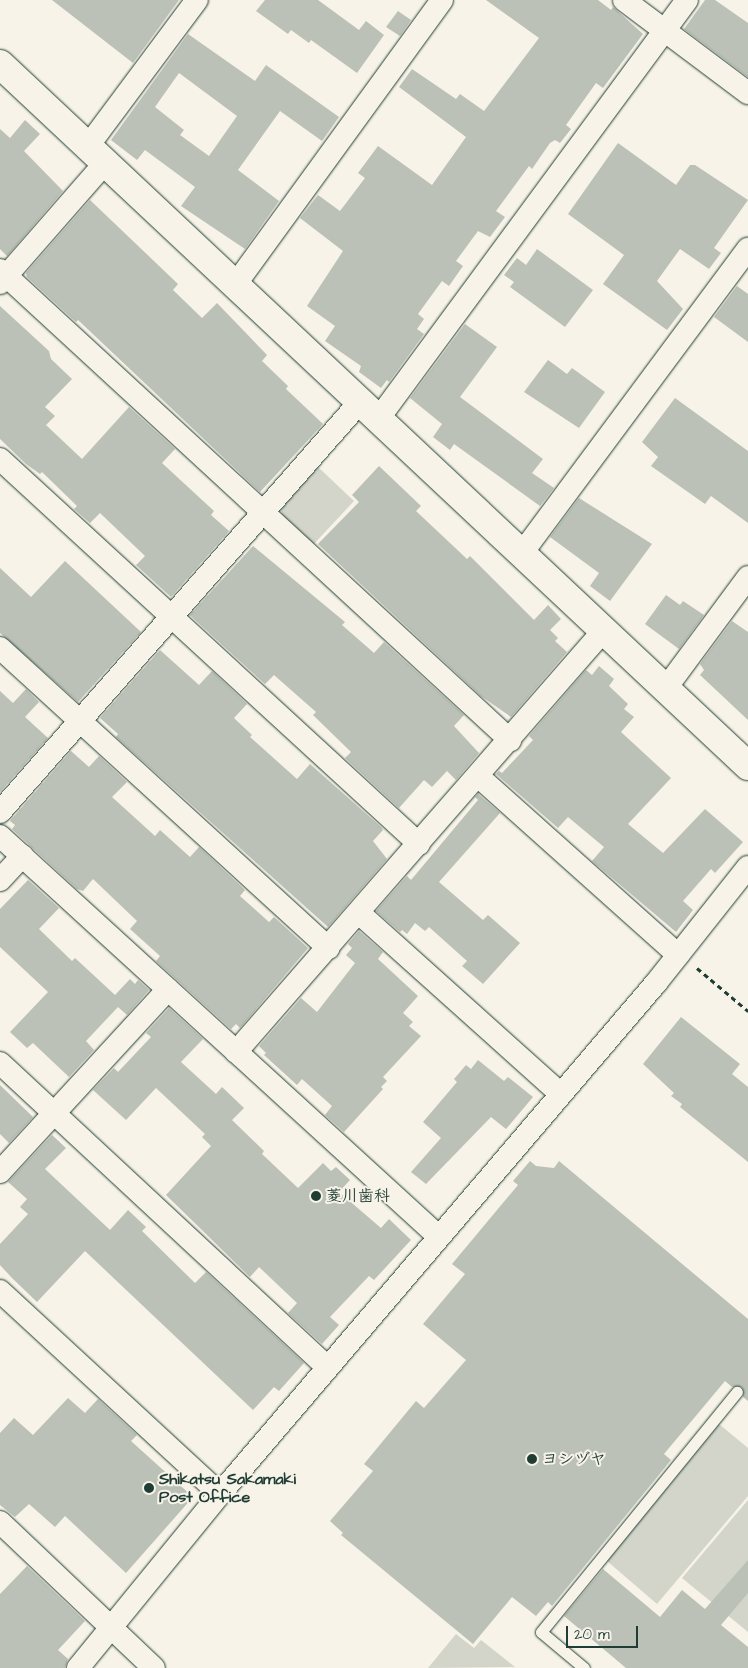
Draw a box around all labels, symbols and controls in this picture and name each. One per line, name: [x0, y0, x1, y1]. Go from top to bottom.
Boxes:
place label: 菱川歯科: [326, 1186, 390, 1206]
marker: 菱川歯科: [310, 1190, 322, 1202]
place label: ヨシヅヤ: [542, 1449, 606, 1469]
marker: ヨシヅヤ: [526, 1453, 538, 1465]
place label: Shikatsu Sakamaki Post Office: [159, 1469, 296, 1507]
marker: Shikatsu Sakamaki Post Office: [143, 1482, 155, 1494]
scale bar: [568, 1616, 640, 1648]
text: 20 m: [574, 1624, 610, 1645]

